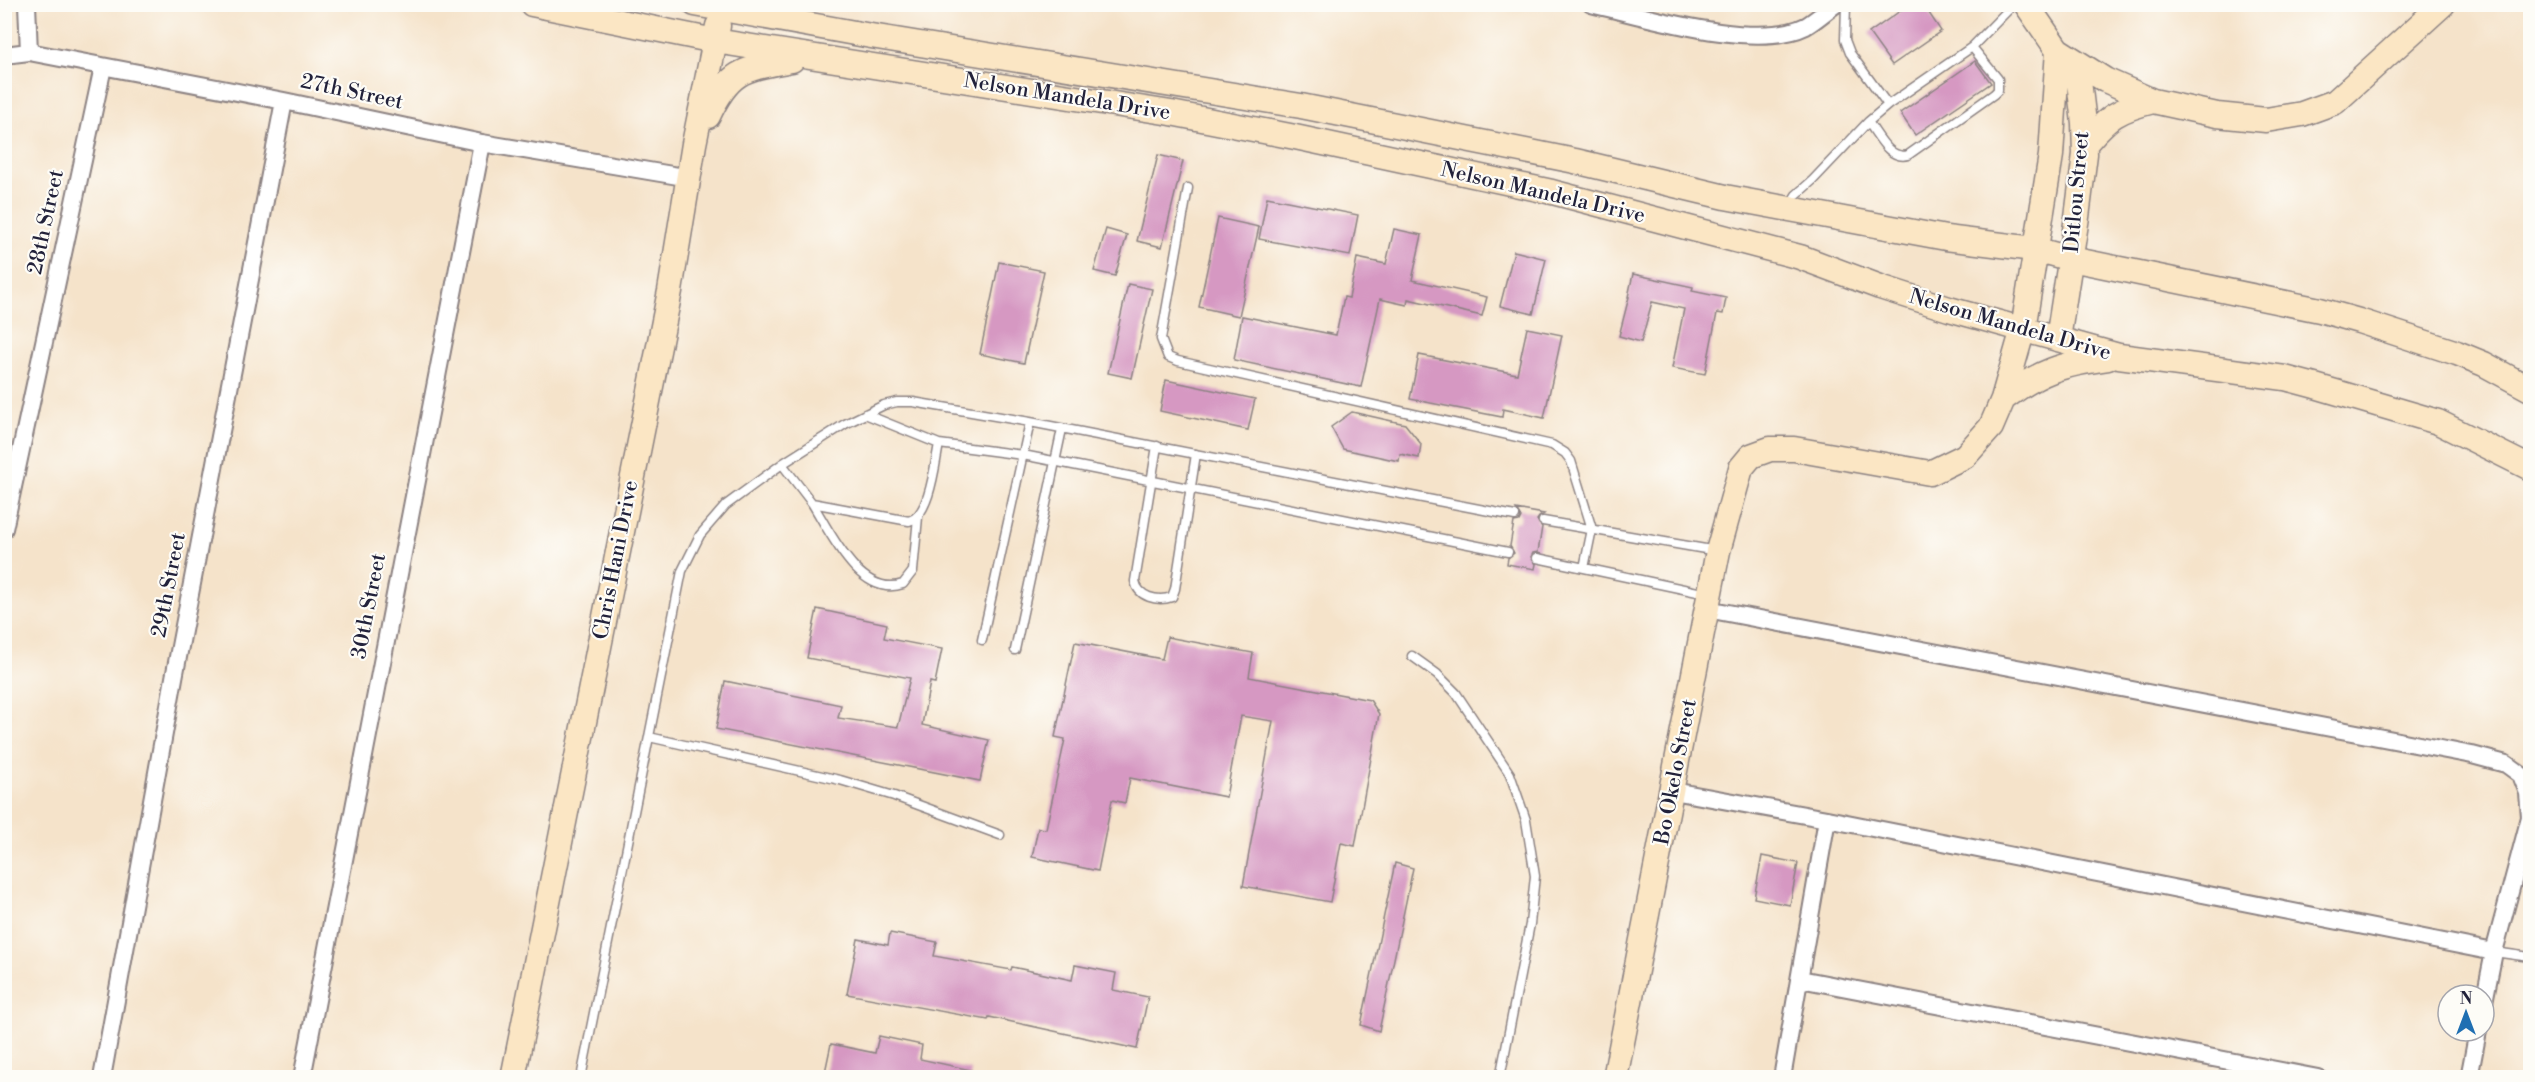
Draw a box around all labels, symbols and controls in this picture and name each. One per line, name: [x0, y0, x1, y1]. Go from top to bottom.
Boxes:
street label: 27th Street: [298, 68, 406, 116]
street label: Nelson Mandela Drive: [962, 68, 1172, 126]
street label: Ditlou Street: [2059, 130, 2095, 254]
street label: Nelson Mandela Drive: [1438, 157, 1648, 229]
street label: 28th Street: [22, 167, 70, 277]
street label: Nelson Mandela Drive: [1906, 284, 2114, 366]
street label: Chris Hani Drive: [588, 478, 644, 642]
street label: 29th Street: [146, 530, 192, 640]
street label: 30th Street: [346, 550, 392, 661]
street label: Bo Okelo Street: [1649, 696, 1703, 848]
north arrow: [2436, 983, 2496, 1043]
text: N: [2460, 989, 2473, 1009]

